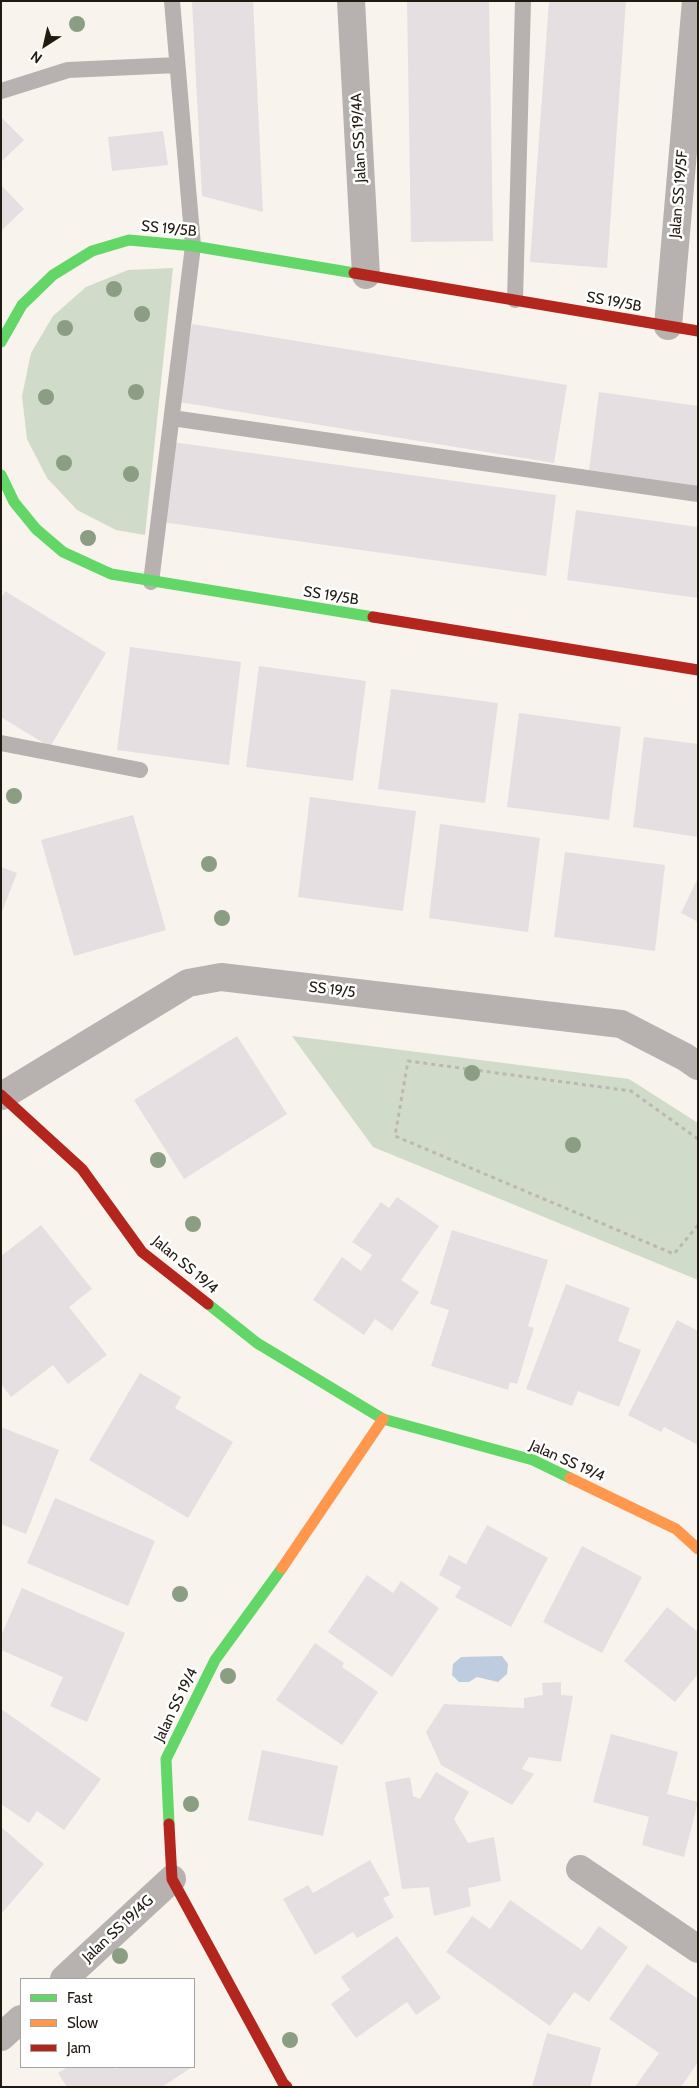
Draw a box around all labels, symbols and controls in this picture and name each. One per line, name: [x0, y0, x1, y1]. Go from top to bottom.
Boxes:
north arrow: [20, 20, 70, 70]
text: N: [27, 47, 46, 68]
street label: Jalan SS 19/4A: [348, 93, 370, 183]
street label: Jalan SS 19/5F: [666, 149, 692, 239]
street label: SS 19/5B: [140, 217, 198, 241]
street label: SS 19/5B: [585, 288, 643, 316]
street label: SS 19/5B: [302, 583, 360, 609]
street label: SS 19/5: [308, 978, 356, 1002]
street label: Jalan SS 19/4: [149, 1232, 221, 1298]
street label: Jalan SS 19/4: [527, 1436, 607, 1486]
street label: Jalan SS 19/4: [150, 1665, 202, 1745]
street label: Jalan SS 19/4G: [79, 1892, 157, 1966]
legend: [20, 1978, 195, 2068]
text: Fast: [67, 1989, 92, 2007]
text: Slow: [67, 2014, 98, 2032]
text: Jam: [67, 2039, 91, 2057]

